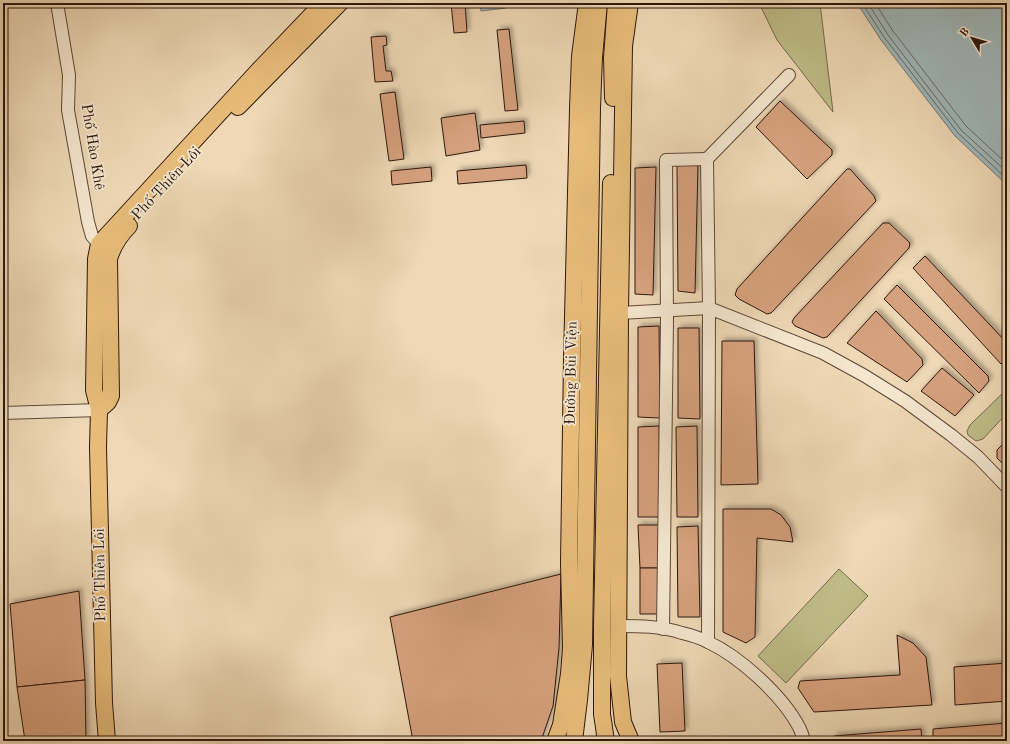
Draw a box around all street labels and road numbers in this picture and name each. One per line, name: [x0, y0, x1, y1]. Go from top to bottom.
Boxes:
street label: Phố Hào Khê: [78, 103, 107, 191]
street label: Phố Thiên Lôi: [129, 144, 204, 223]
street label: Đường Bùi Viện: [564, 321, 580, 425]
street label: Phố Thiên Lôi: [92, 528, 109, 622]

